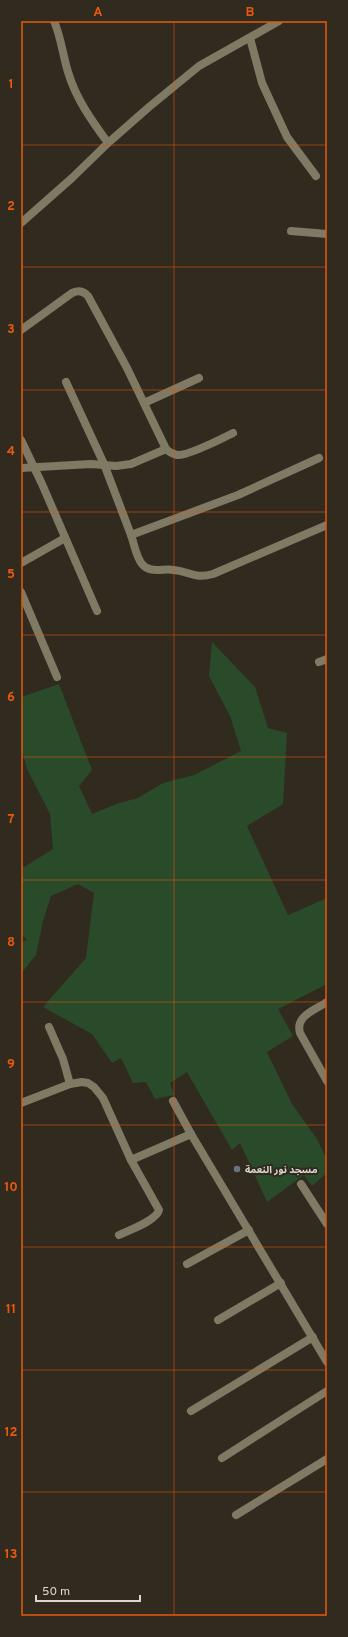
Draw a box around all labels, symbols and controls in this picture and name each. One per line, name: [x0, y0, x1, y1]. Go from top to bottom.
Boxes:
text: A: [93, 5, 103, 21]
text: B: [246, 5, 255, 21]
text: 1: [8, 77, 14, 93]
text: 2: [7, 199, 15, 215]
text: 3: [7, 322, 15, 338]
text: 4: [7, 444, 15, 460]
text: 5: [7, 567, 15, 583]
text: 6: [7, 690, 15, 706]
text: 7: [8, 812, 15, 828]
text: 8: [7, 935, 15, 951]
text: 9: [7, 1057, 15, 1073]
marker: مسجد نور النعمة: [232, 1164, 242, 1174]
place label: مسجد نور النعمة: [245, 1164, 318, 1177]
text: 10: [4, 1180, 18, 1196]
text: 11: [6, 1302, 16, 1318]
text: 12: [4, 1425, 18, 1441]
text: 13: [5, 1547, 18, 1563]
scale bar: [36, 1577, 140, 1603]
text: 50 m: [42, 1584, 70, 1600]

